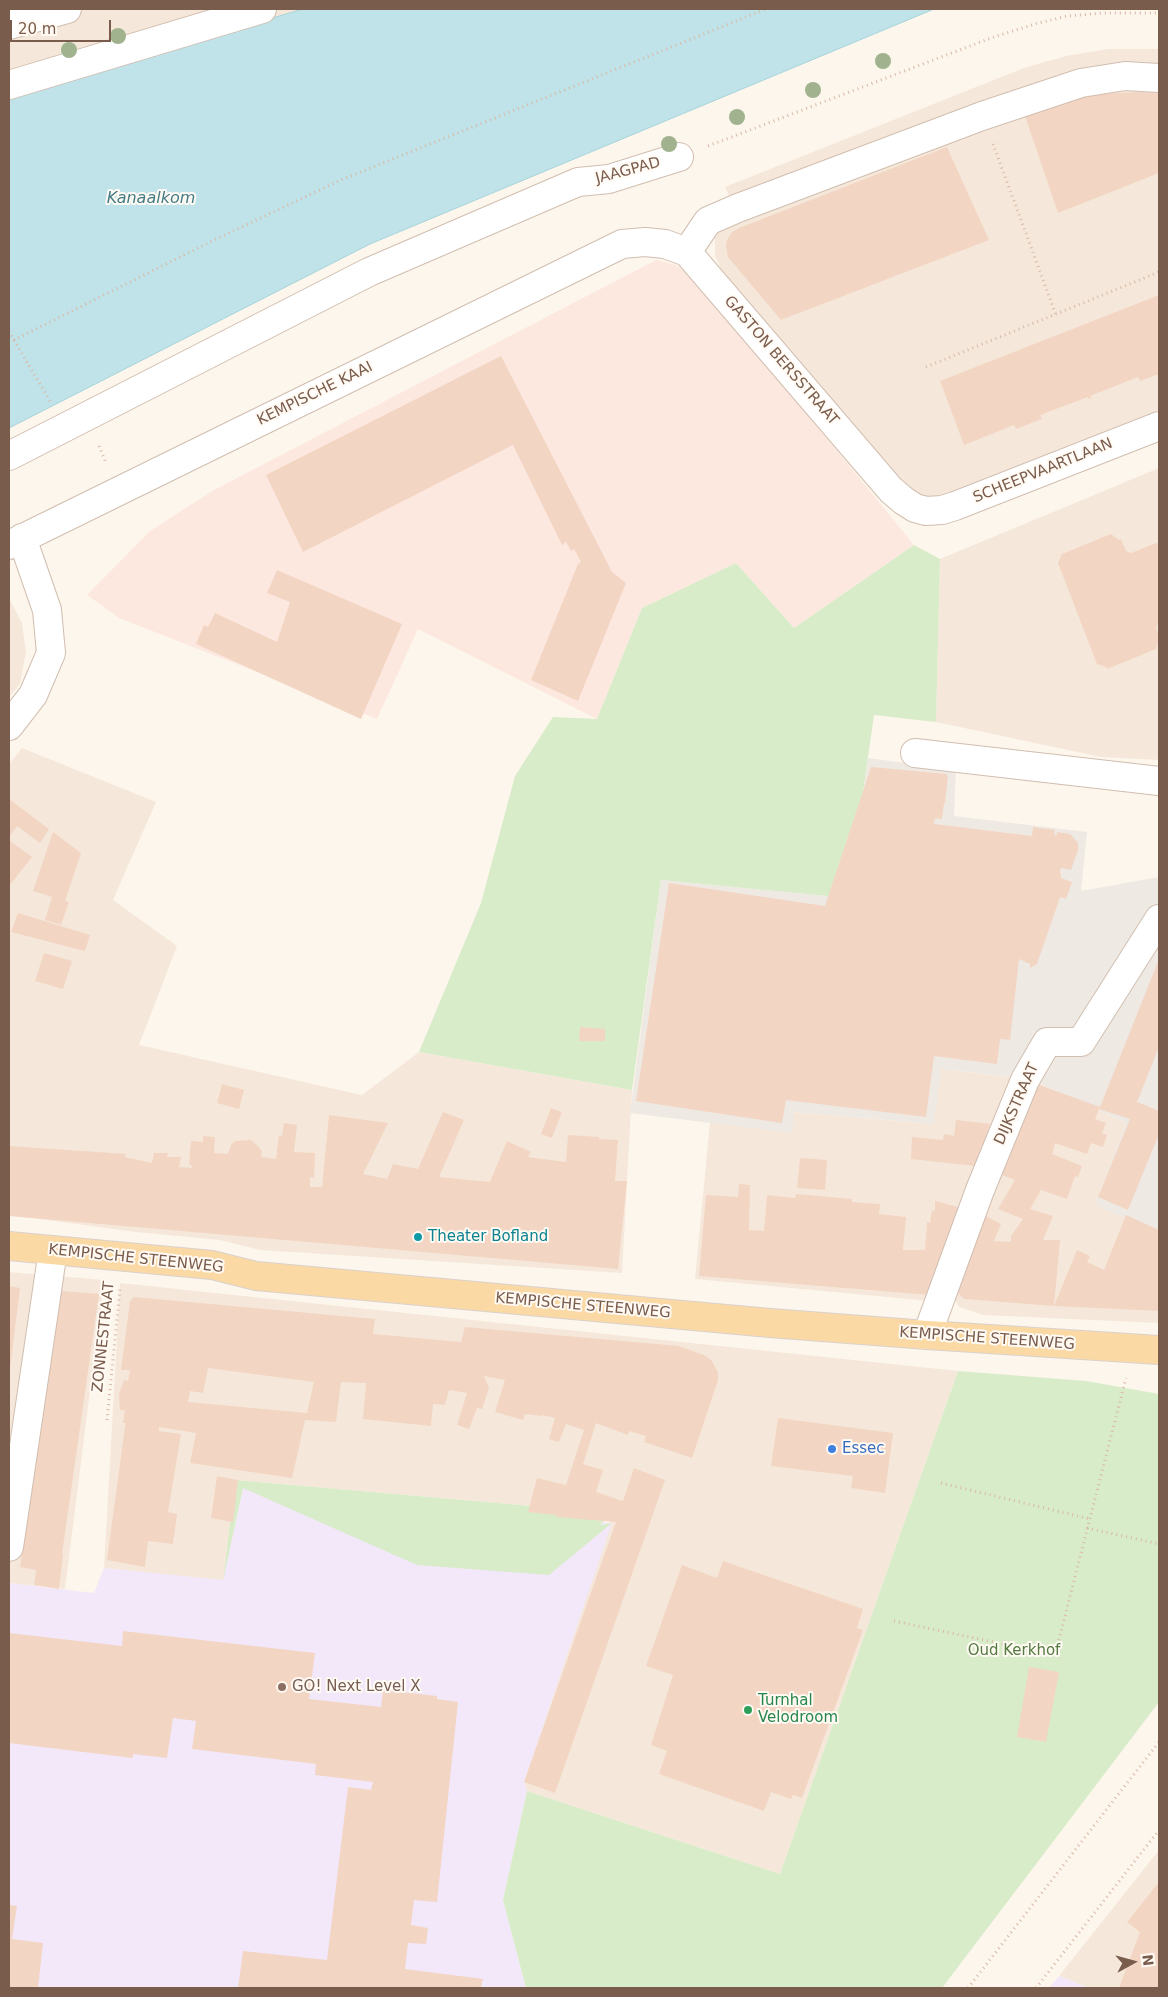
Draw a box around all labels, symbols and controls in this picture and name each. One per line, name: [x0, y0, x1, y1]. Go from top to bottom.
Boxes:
scale bar: [12, 10, 114, 42]
text: 20 m: [18, 20, 56, 38]
street label: JAAGPAD: [594, 154, 662, 188]
water label: Kanaalkom: [107, 189, 195, 209]
street label: GASTON BERSSTRAAT: [720, 293, 842, 429]
street label: KEMPISCHE KAAI: [254, 358, 376, 430]
street label: SCHEEPVAARTLAAN: [971, 435, 1115, 507]
street label: DIJKSTRAAT: [991, 1060, 1043, 1148]
place label: Theater Bofland: [428, 1228, 548, 1246]
marker: Theater Bofland: [412, 1231, 424, 1243]
street label: KEMPISCHE STEENWEG: [48, 1241, 224, 1277]
street label: ZONNESTRAAT: [89, 1281, 119, 1393]
street label: KEMPISCHE STEENWEG: [495, 1289, 671, 1323]
street label: KEMPISCHE STEENWEG: [899, 1324, 1075, 1354]
place label: Essec: [842, 1440, 885, 1458]
marker: Essec: [826, 1443, 838, 1455]
park label: Oud Kerkhof: [968, 1642, 1060, 1660]
place label: GO! Next Level X: [292, 1678, 421, 1696]
marker: GO! Next Level X: [276, 1681, 288, 1693]
place label: Turnhal Velodroom: [758, 1692, 838, 1727]
marker: Turnhal Velodroom: [742, 1704, 754, 1716]
north arrow: [1108, 1937, 1158, 1987]
text: N: [1139, 1953, 1157, 1967]

